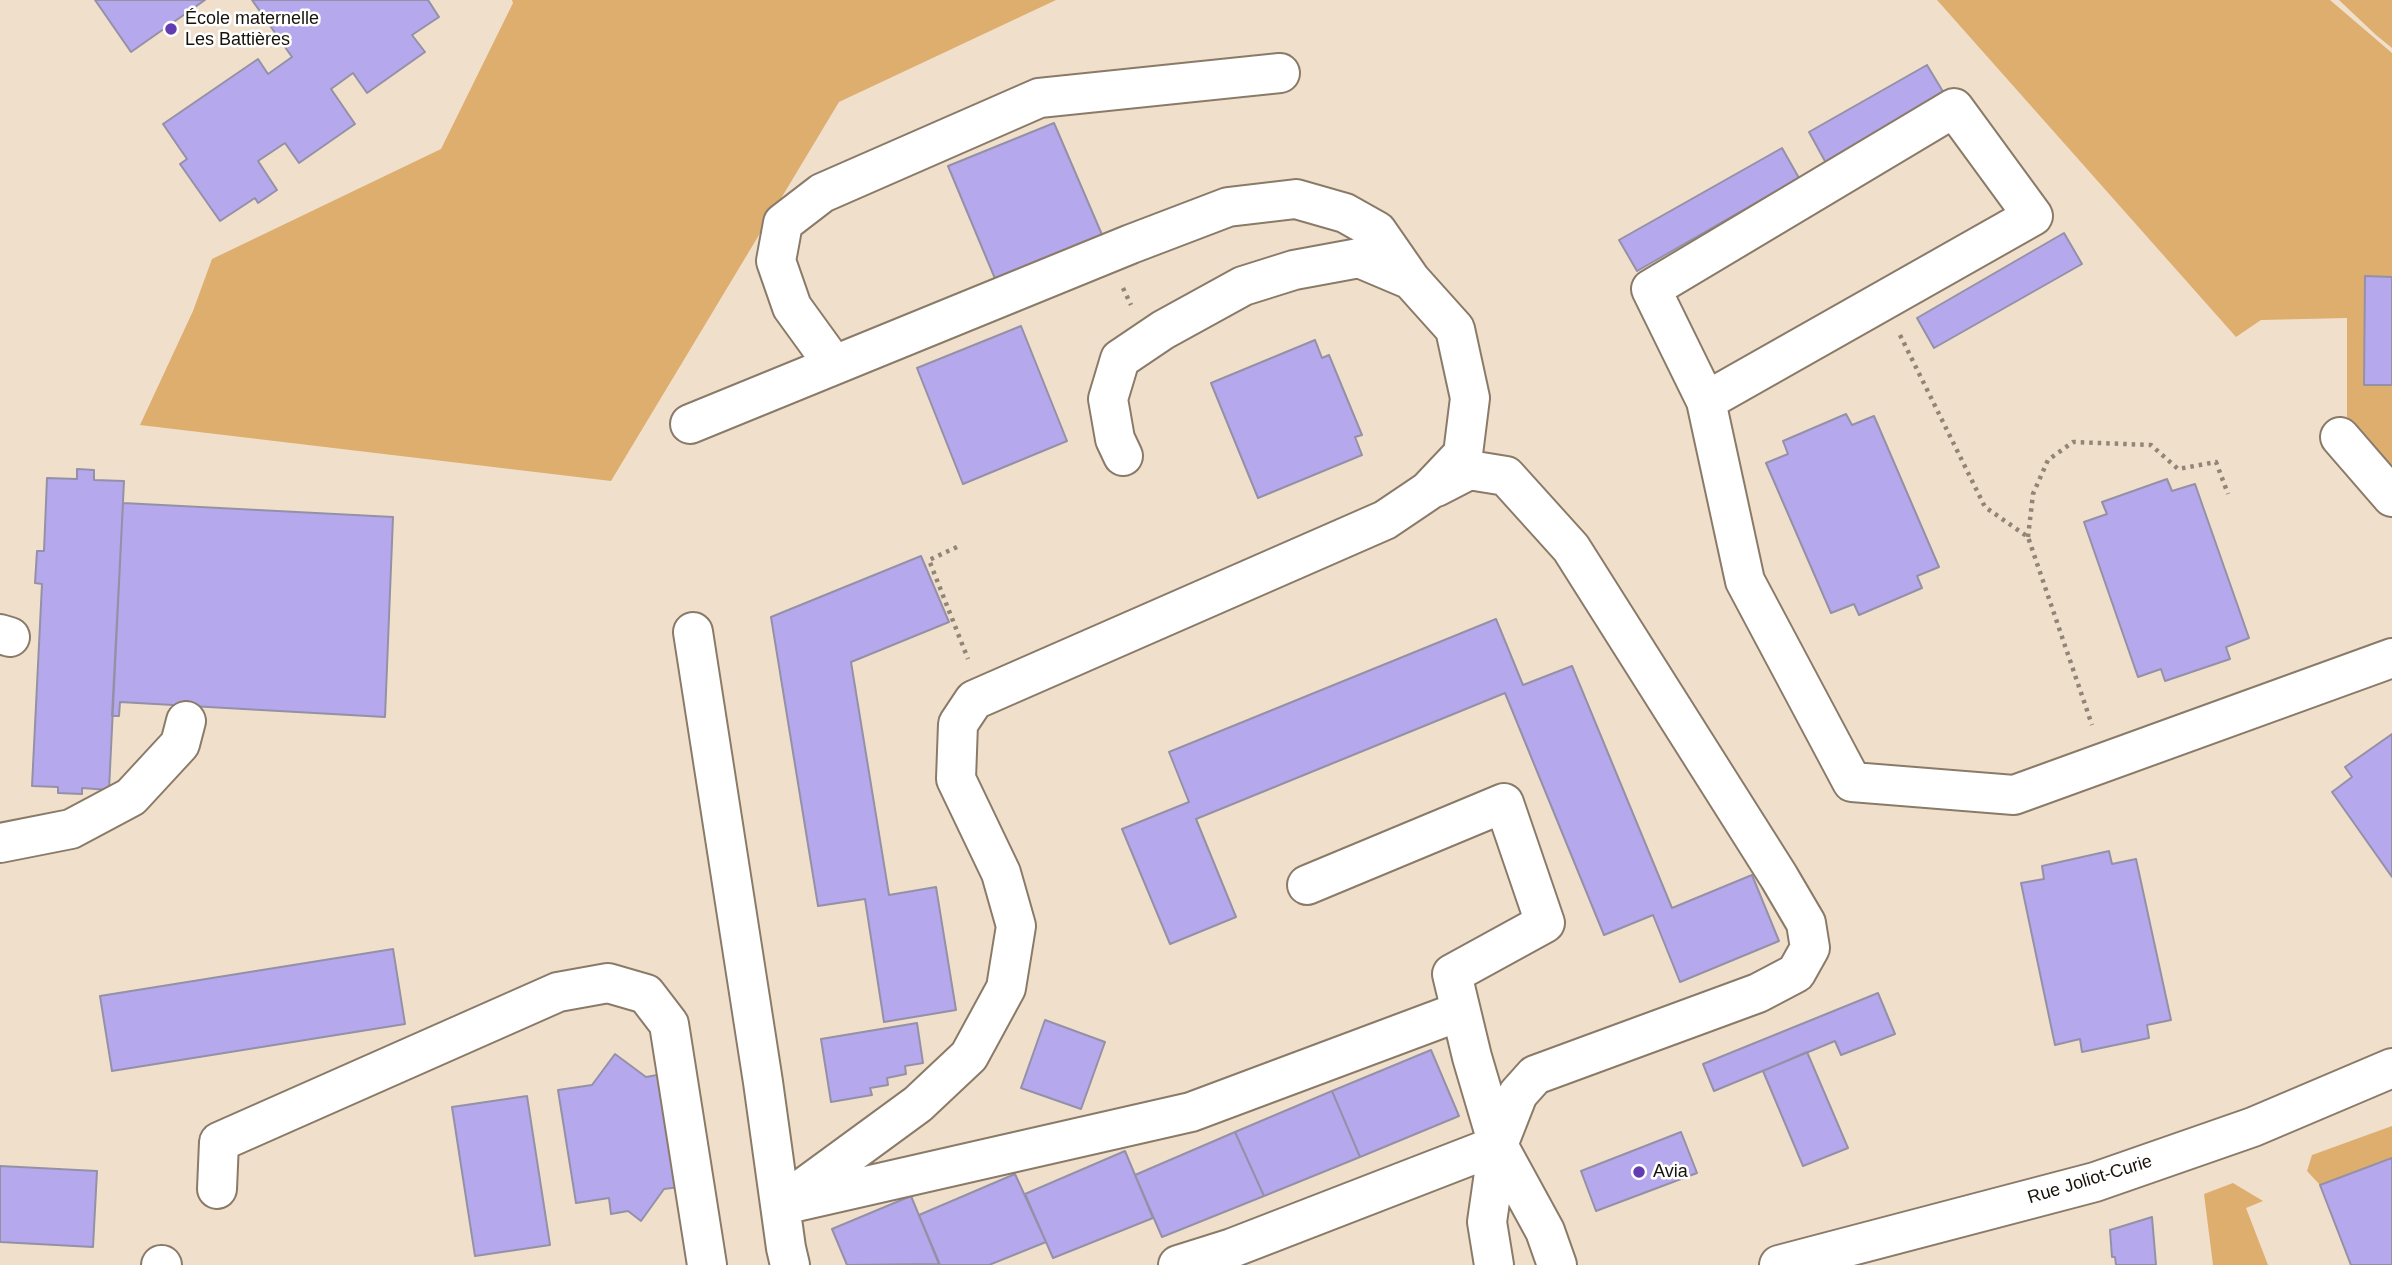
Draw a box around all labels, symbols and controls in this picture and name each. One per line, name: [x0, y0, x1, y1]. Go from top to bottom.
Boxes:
place label: École maternelle Les Battières: [185, 8, 319, 50]
marker: École maternelle Les Battières: [163, 21, 179, 37]
street label: Rue Joliot-Curie: [2025, 1151, 2155, 1209]
place label: Avia: [1653, 1161, 1688, 1183]
marker: Avia: [1631, 1164, 1647, 1180]

